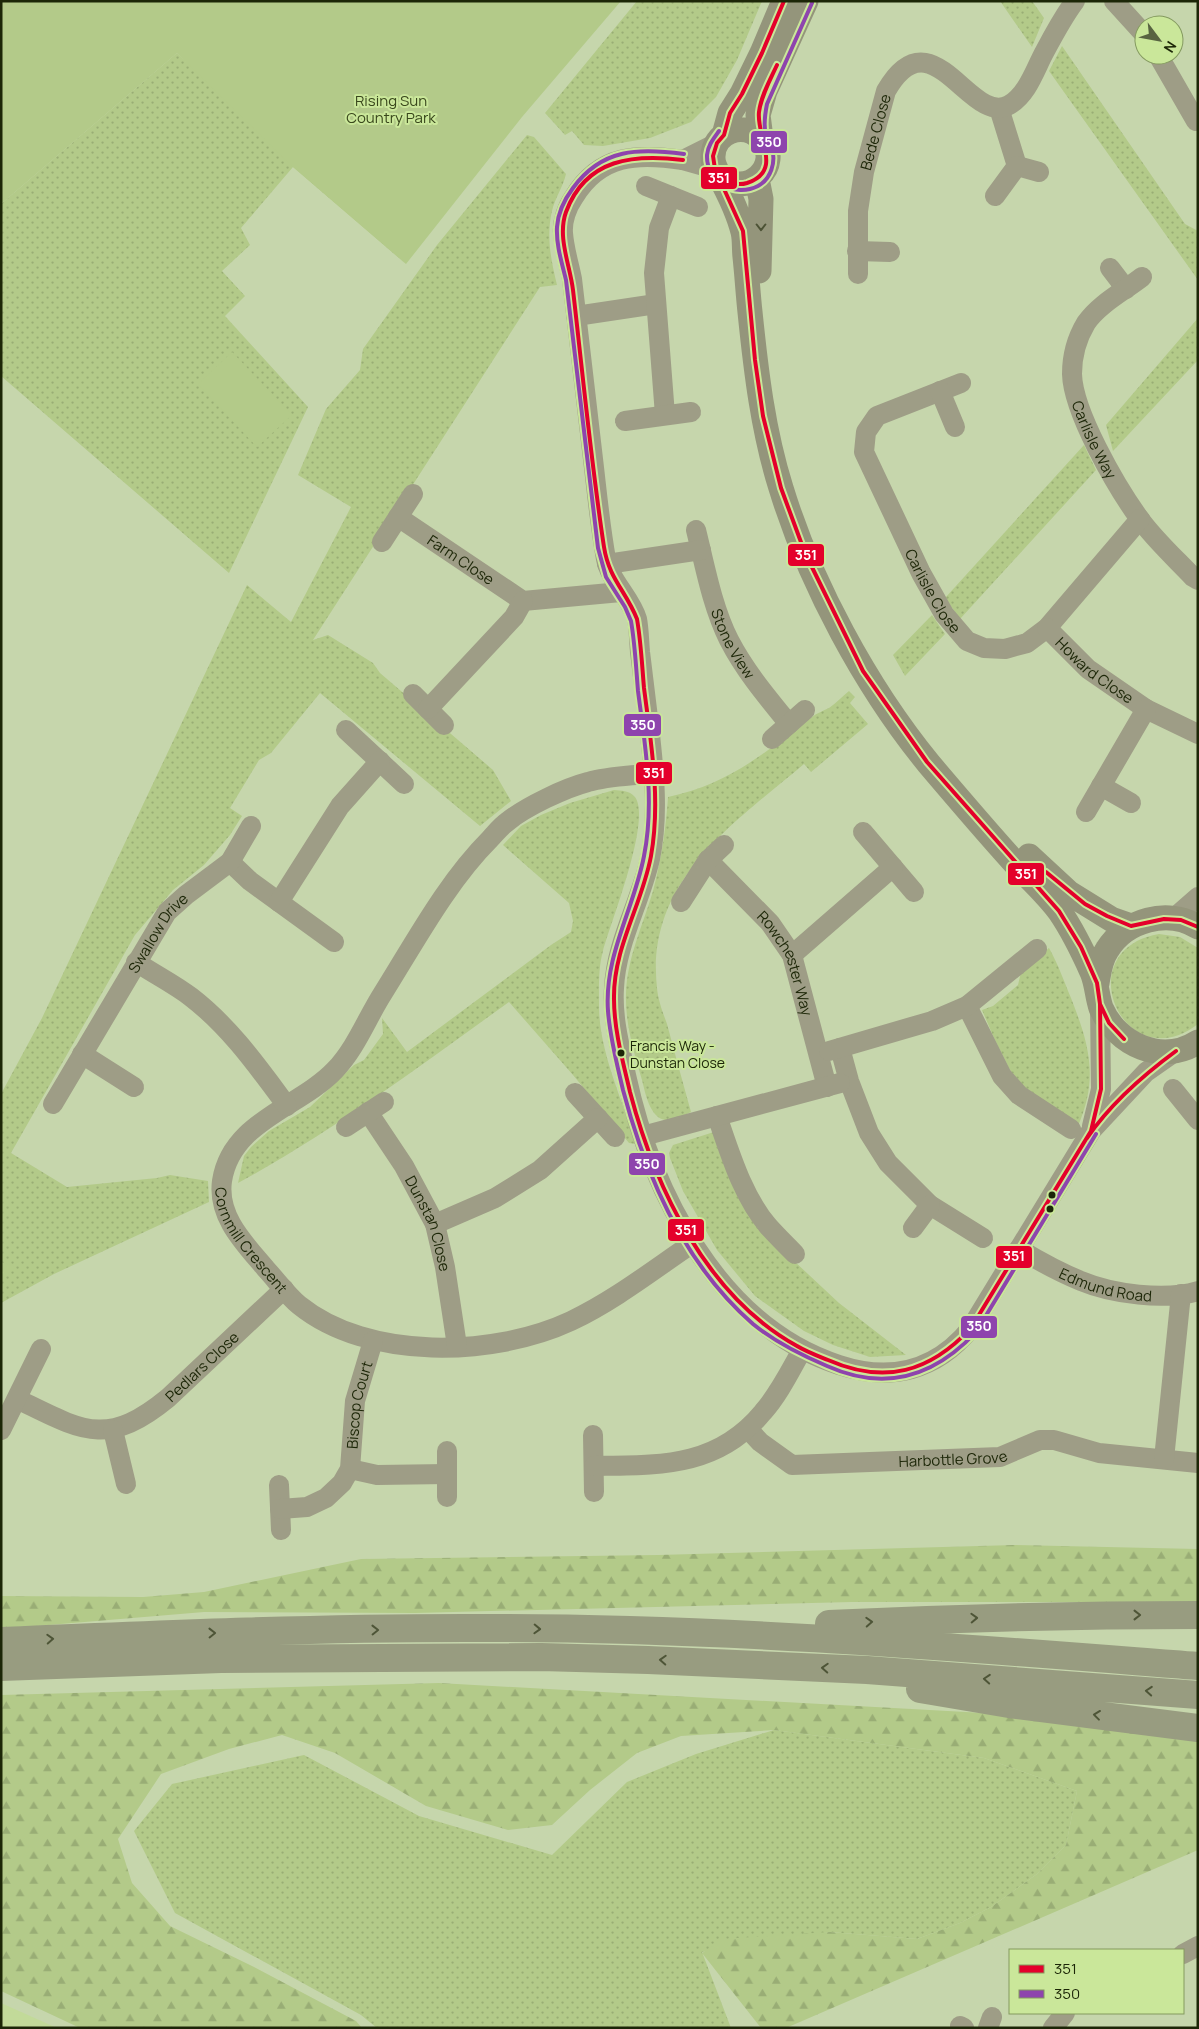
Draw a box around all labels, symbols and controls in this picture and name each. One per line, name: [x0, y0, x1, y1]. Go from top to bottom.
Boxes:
north arrow: [1134, 15, 1184, 65]
text: N: [1160, 38, 1181, 56]
park label: Rising Sun Country Park: [346, 90, 436, 128]
street label: Bede Close: [854, 91, 895, 172]
line badge: 350: [750, 130, 788, 154]
text: 350: [756, 132, 782, 151]
line badge: 351: [700, 166, 738, 190]
text: 351: [708, 168, 730, 187]
one-way arrow: [756, 224, 766, 232]
street label: Carlisle Way: [1067, 398, 1122, 482]
street label: Farm Close: [423, 529, 499, 590]
line badge: 351: [787, 543, 825, 567]
text: 351: [795, 545, 817, 564]
street label: Carlisle Close: [901, 545, 966, 637]
street label: Stone View: [706, 606, 761, 683]
street label: Howard Close: [1051, 632, 1138, 708]
line badge: 350: [623, 713, 662, 737]
text: 350: [630, 715, 656, 734]
line badge: 351: [635, 761, 673, 785]
text: 351: [643, 763, 665, 782]
line badge: 351: [1007, 862, 1045, 886]
text: 351: [1015, 864, 1037, 883]
street label: Swallow Drive: [123, 888, 193, 977]
street label: Rowchester Way: [753, 906, 818, 1018]
place label: Francis Way - Dunstan Close: [630, 1036, 725, 1072]
marker: Francis Way - Dunstan Close: [616, 1048, 626, 1058]
line badge: 350: [628, 1152, 666, 1176]
text: 350: [634, 1154, 660, 1173]
street label: Dunstan Close: [400, 1172, 456, 1274]
street label: Cornmill Crescent: [211, 1187, 293, 1298]
unlabelled marker: [1047, 1190, 1057, 1200]
unlabelled marker: [1045, 1204, 1055, 1214]
line badge: 351: [667, 1218, 705, 1242]
text: 351: [675, 1220, 697, 1239]
line badge: 351: [995, 1245, 1033, 1269]
text: 351: [1003, 1246, 1025, 1265]
street label: Edmund Road: [1056, 1262, 1153, 1306]
line badge: 350: [960, 1315, 998, 1339]
text: 350: [966, 1316, 992, 1335]
street label: Pedlars Close: [160, 1326, 243, 1406]
street label: Biscop Court: [341, 1358, 377, 1450]
street label: Harbottle Grove: [898, 1444, 1011, 1471]
one-way arrow: [1133, 1610, 1141, 1620]
one-way arrow: [970, 1612, 978, 1623]
one-way arrow: [866, 1617, 873, 1627]
one-way arrow: [534, 1624, 542, 1634]
one-way arrow: [372, 1625, 379, 1635]
one-way arrow: [209, 1627, 217, 1638]
one-way arrow: [46, 1633, 54, 1644]
one-way arrow: [658, 1655, 666, 1666]
one-way arrow: [821, 1663, 828, 1673]
one-way arrow: [983, 1674, 991, 1685]
one-way arrow: [1145, 1686, 1153, 1697]
one-way arrow: [1093, 1710, 1101, 1721]
legend: [1009, 1949, 1184, 2014]
text: 351: [1054, 1958, 1077, 1979]
text: 350: [1054, 1983, 1080, 2004]

